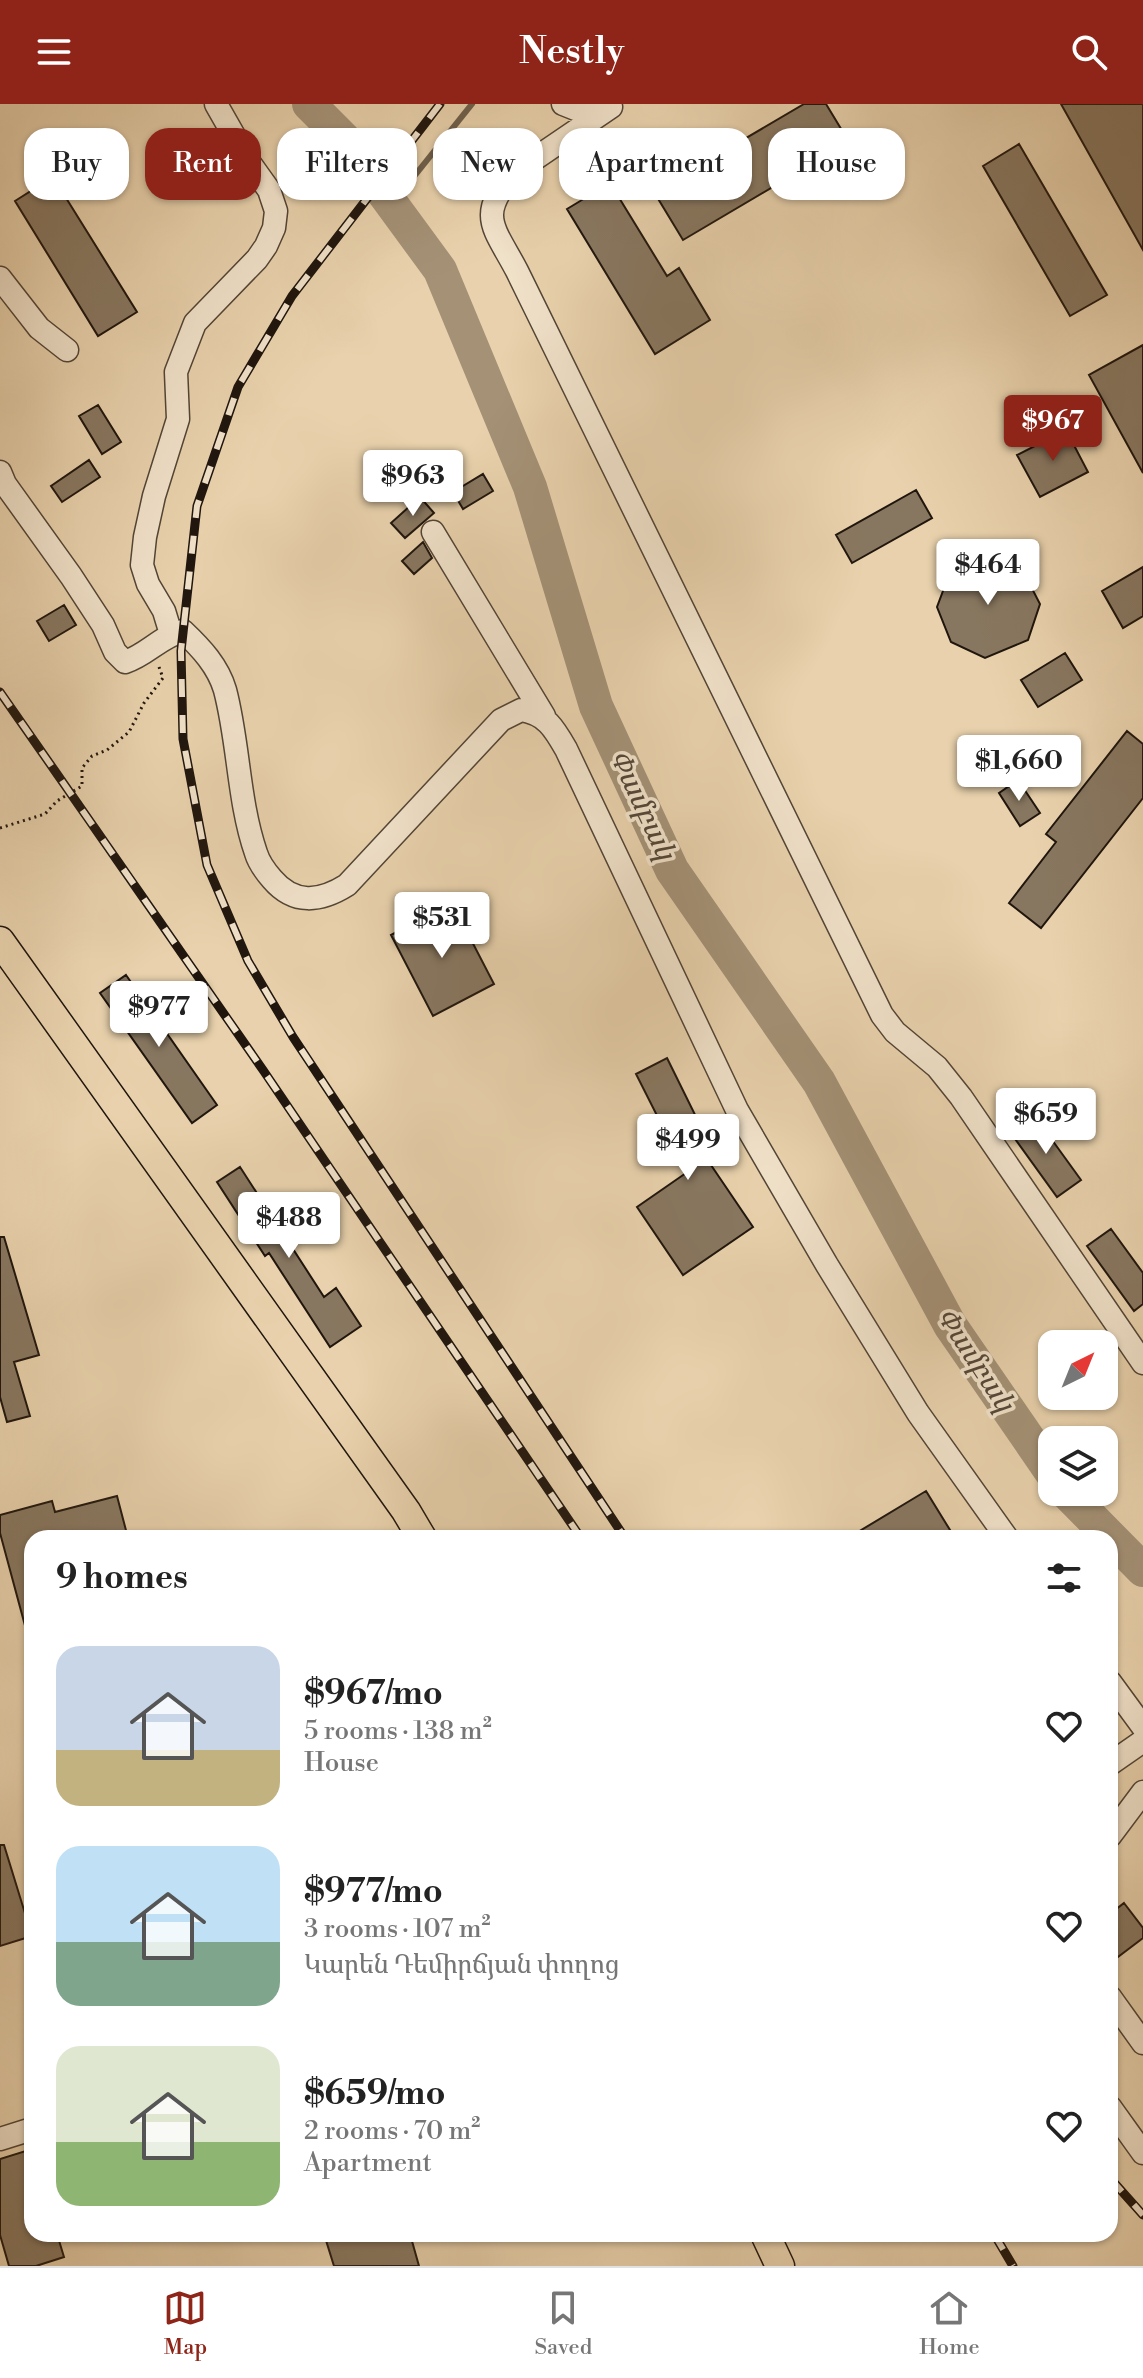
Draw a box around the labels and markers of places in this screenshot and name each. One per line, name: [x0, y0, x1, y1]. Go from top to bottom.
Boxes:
pin: $967: [1006, 395, 1100, 463]
pin: $963: [366, 450, 460, 518]
pin: $464: [941, 539, 1035, 607]
pin: $1,660: [954, 735, 1084, 803]
pin: $531: [395, 892, 489, 960]
pin: $977: [112, 981, 206, 1049]
pin: $659: [999, 1088, 1093, 1156]
pin: $499: [641, 1114, 735, 1182]
pin: $488: [242, 1192, 336, 1260]

